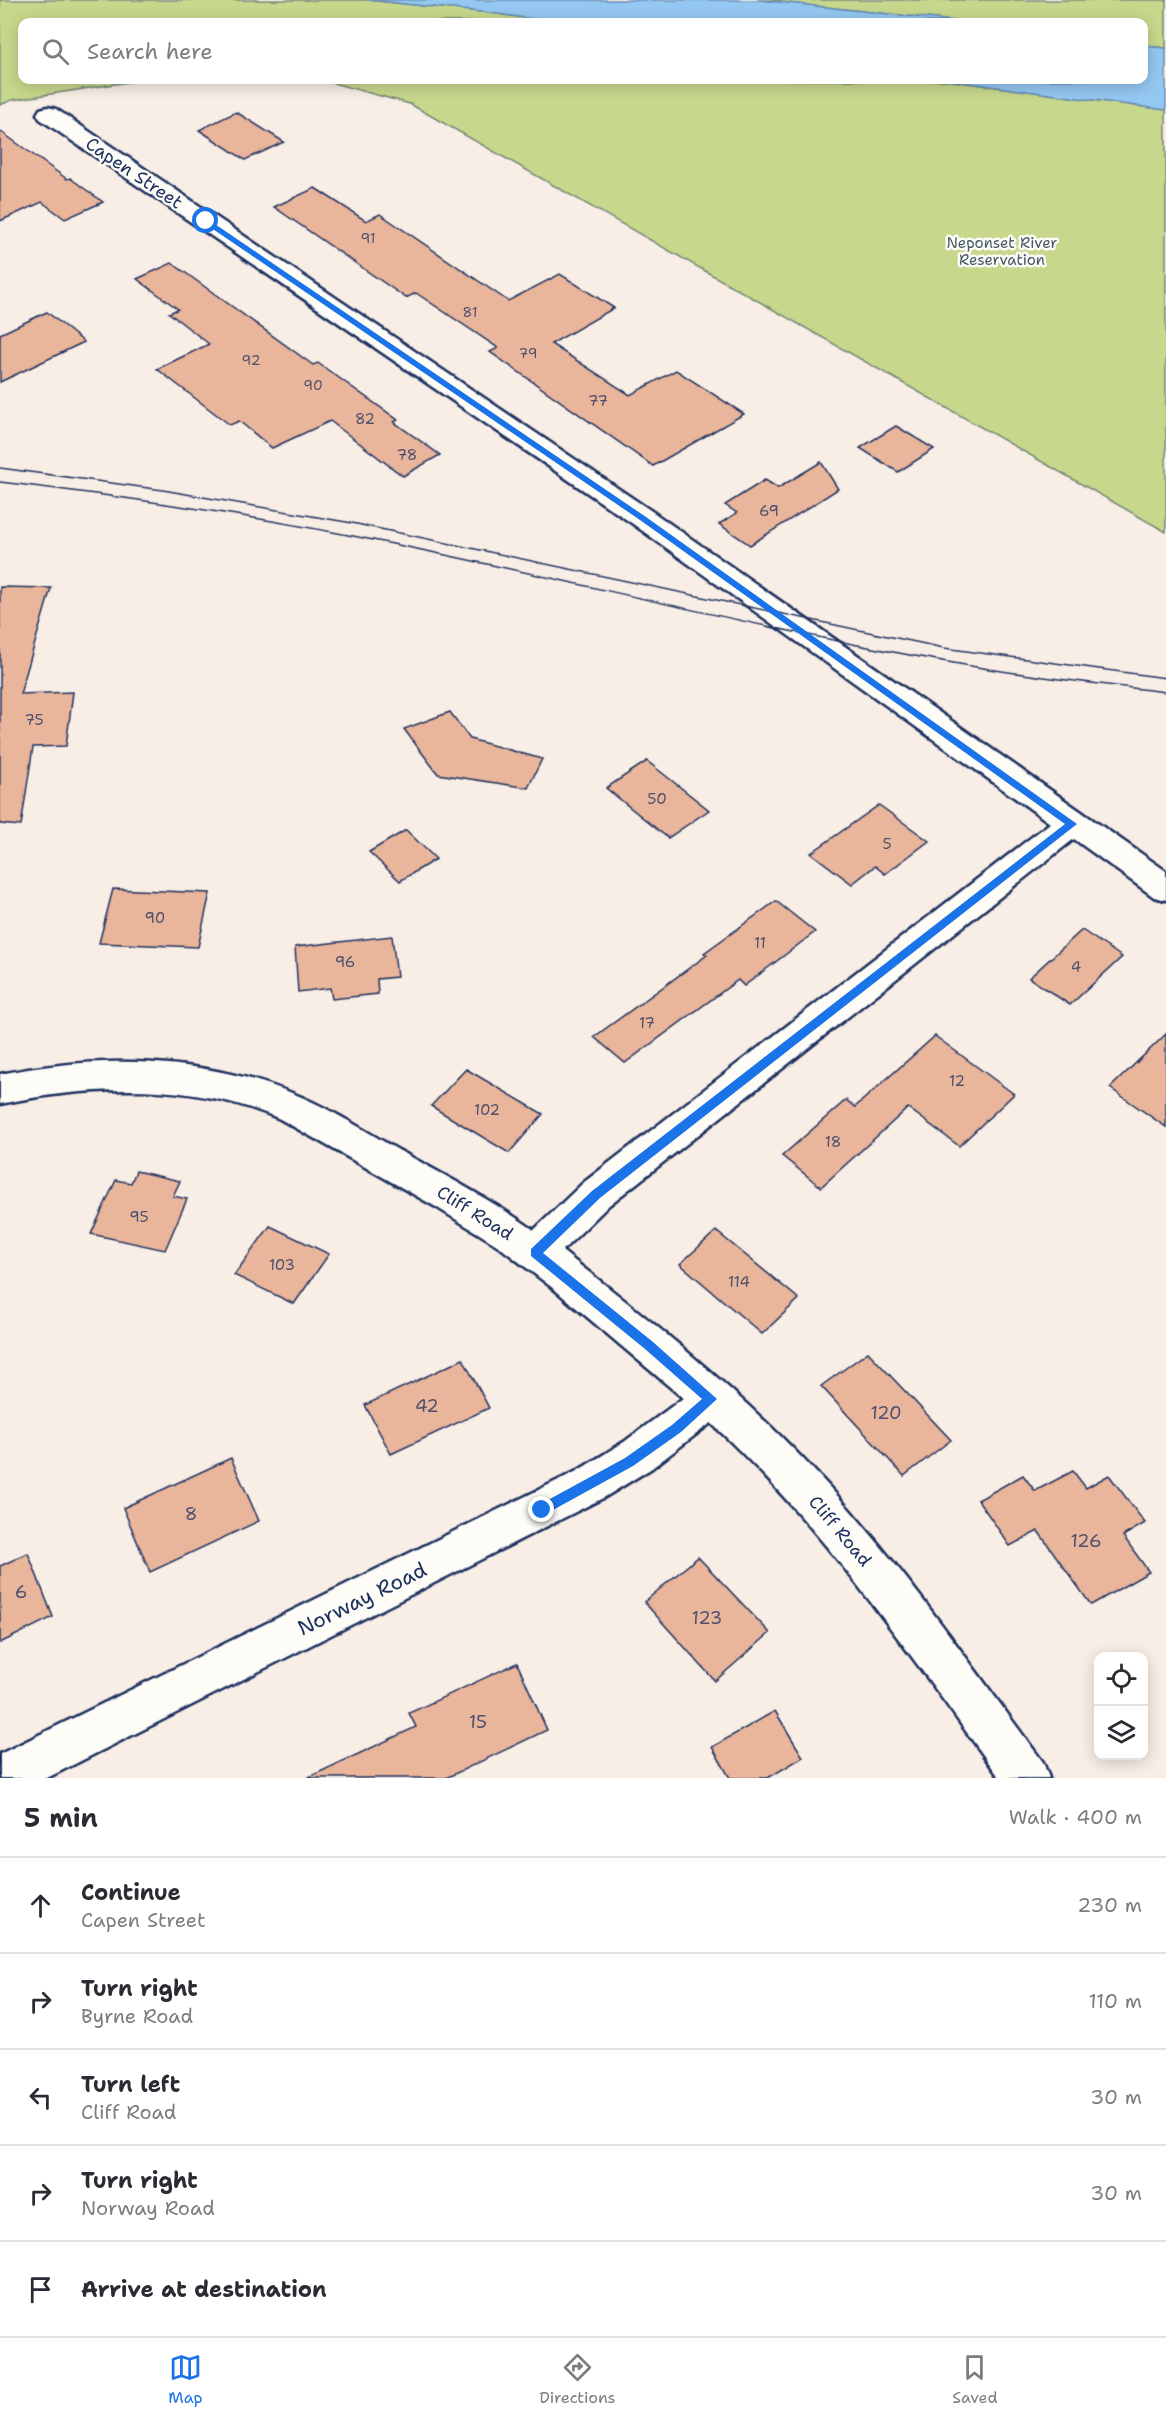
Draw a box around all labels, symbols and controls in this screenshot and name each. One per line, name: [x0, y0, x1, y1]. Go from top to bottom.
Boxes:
search box: [18, 18, 1148, 84]
icon: search: [39, 35, 72, 68]
text: Search here: [87, 37, 213, 66]
street label: Capen Street: [81, 132, 187, 214]
route start: [192, 207, 218, 233]
house number: 91: [360, 229, 376, 247]
park label: Neponset River Reservation: [947, 233, 1057, 270]
house number: 81: [462, 303, 478, 321]
house number: 79: [518, 344, 538, 362]
house number: 92: [242, 351, 260, 369]
house number: 90: [303, 376, 323, 394]
house number: 77: [588, 391, 608, 411]
house number: 82: [355, 409, 375, 429]
house number: 78: [397, 445, 417, 465]
house number: 69: [759, 501, 779, 521]
house number: 75: [24, 710, 44, 730]
house number: 50: [647, 789, 667, 809]
house number: 5: [882, 834, 892, 854]
house number: 90: [145, 908, 165, 928]
house number: 11: [754, 933, 766, 953]
house number: 96: [335, 952, 355, 972]
house number: 4: [1071, 957, 1081, 977]
house number: 17: [639, 1013, 655, 1033]
house number: 12: [949, 1071, 965, 1091]
house number: 102: [474, 1100, 500, 1120]
house number: 18: [825, 1132, 841, 1152]
street label: Cliff Road: [432, 1180, 518, 1246]
house number: 95: [129, 1207, 149, 1227]
house number: 103: [269, 1255, 295, 1275]
house number: 114: [728, 1272, 750, 1292]
house number: 42: [415, 1394, 439, 1418]
house number: 120: [870, 1401, 902, 1425]
street label: Cliff Road: [803, 1490, 877, 1572]
route end: [528, 1496, 554, 1522]
house number: 8: [185, 1502, 197, 1526]
house number: 126: [1070, 1529, 1102, 1553]
street label: Norway Road: [293, 1556, 431, 1642]
house number: 6: [15, 1580, 27, 1604]
house number: 123: [692, 1606, 722, 1630]
map controls: [1094, 1652, 1148, 1760]
button: locate: [1094, 1652, 1148, 1706]
button: layers: [1094, 1706, 1148, 1760]
house number: 15: [469, 1710, 487, 1734]
text: 5 min: [24, 1800, 98, 1835]
text: Walk · 400 m: [1009, 1804, 1142, 1830]
text: Continue: [81, 1878, 181, 1907]
icon: ahead: [24, 1889, 57, 1922]
text: 230 m: [1077, 1892, 1142, 1918]
text: Capen Street: [81, 1907, 206, 1933]
text: Turn right: [81, 1974, 198, 2003]
icon: right: [24, 1985, 57, 2018]
text: 110 m: [1088, 1988, 1142, 2014]
text: Byrne Road: [81, 2003, 193, 2029]
text: Turn left: [81, 2070, 180, 2099]
icon: left: [24, 2081, 57, 2114]
text: 30 m: [1090, 2084, 1142, 2110]
text: Cliff Road: [81, 2099, 176, 2125]
text: Turn right: [81, 2166, 198, 2195]
icon: right: [24, 2177, 57, 2210]
text: 30 m: [1090, 2180, 1142, 2206]
text: Norway Road: [81, 2195, 215, 2221]
icon: arrive: [24, 2273, 57, 2306]
text: Arrive at destination: [81, 2275, 327, 2304]
tab: Map: [168, 2351, 203, 2408]
tab: Directions: [539, 2351, 616, 2408]
tab: Saved: [952, 2351, 998, 2408]

